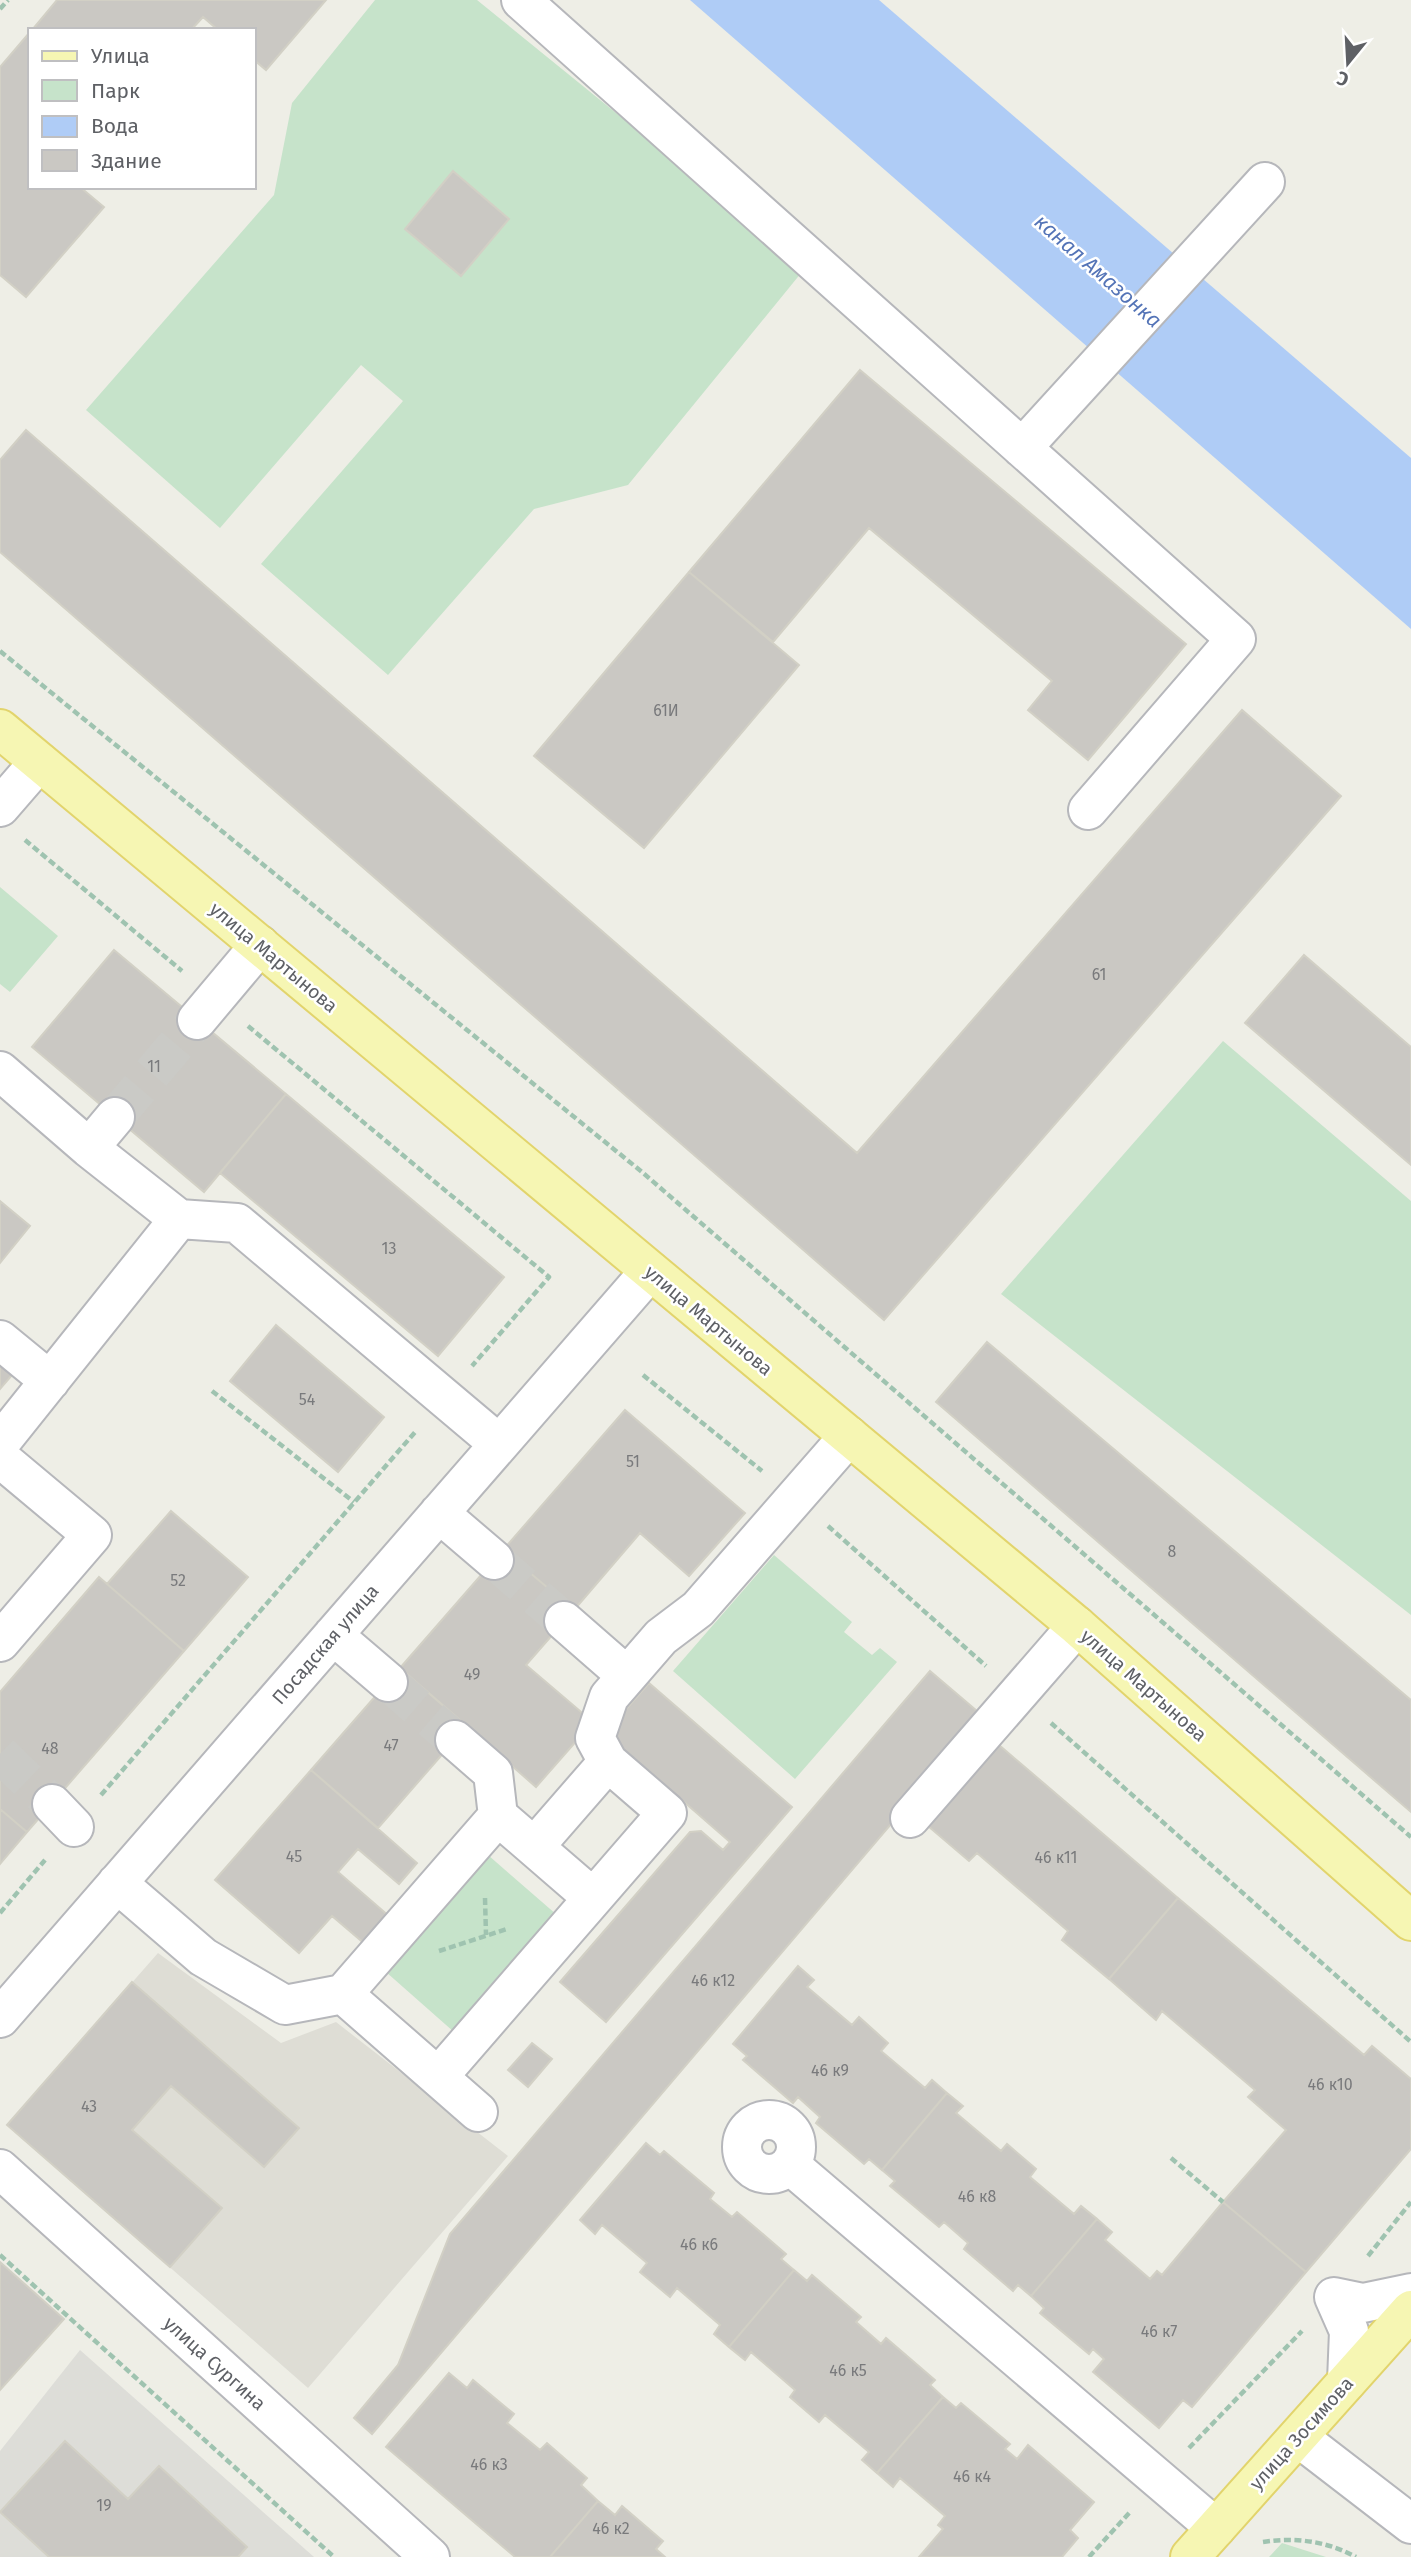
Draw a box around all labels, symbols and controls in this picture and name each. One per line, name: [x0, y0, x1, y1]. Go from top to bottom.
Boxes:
legend: [28, 28, 256, 189]
north arrow: [1313, 28, 1383, 98]
text: Улица: [91, 43, 150, 69]
text: С: [1334, 66, 1352, 91]
text: Парк: [91, 78, 140, 104]
text: Вода: [91, 113, 139, 139]
text: Здание: [91, 148, 162, 174]
water label: канал Амазонка: [1029, 209, 1167, 333]
house number: 61И: [653, 701, 679, 720]
street label: улица Мартынова: [205, 897, 342, 1018]
house number: 61: [1092, 965, 1106, 984]
house number: 11: [147, 1057, 161, 1076]
house number: 13: [382, 1239, 396, 1258]
street label: улица Мартынова: [640, 1260, 777, 1381]
house number: 54: [299, 1390, 316, 1409]
house number: 51: [626, 1452, 640, 1471]
house number: 8: [1168, 1542, 1177, 1561]
house number: 52: [170, 1571, 186, 1590]
street label: Посадская улица: [267, 1580, 384, 1709]
street label: улица Мартынова: [1076, 1624, 1211, 1746]
house number: 49: [464, 1665, 480, 1684]
house number: 47: [383, 1736, 399, 1755]
house number: 48: [41, 1739, 59, 1758]
house number: 45: [286, 1847, 302, 1866]
house number: 46 к11: [1035, 1848, 1077, 1867]
house number: 46 к12: [691, 1971, 735, 1990]
house number: 46 к9: [811, 2061, 849, 2080]
house number: 46 к10: [1307, 2075, 1353, 2094]
house number: 43: [81, 2097, 97, 2116]
house number: 46 к8: [958, 2187, 996, 2206]
house number: 46 к6: [680, 2235, 718, 2254]
street label: улица Сургина: [159, 2312, 270, 2415]
house number: 46 к7: [1141, 2322, 1177, 2341]
house number: 46 к5: [829, 2361, 867, 2380]
street label: улица Зосимова: [1245, 2372, 1358, 2495]
house number: 46 к3: [470, 2455, 508, 2474]
house number: 46 к4: [953, 2467, 991, 2486]
house number: 19: [96, 2496, 112, 2515]
house number: 46 к2: [592, 2519, 630, 2538]

